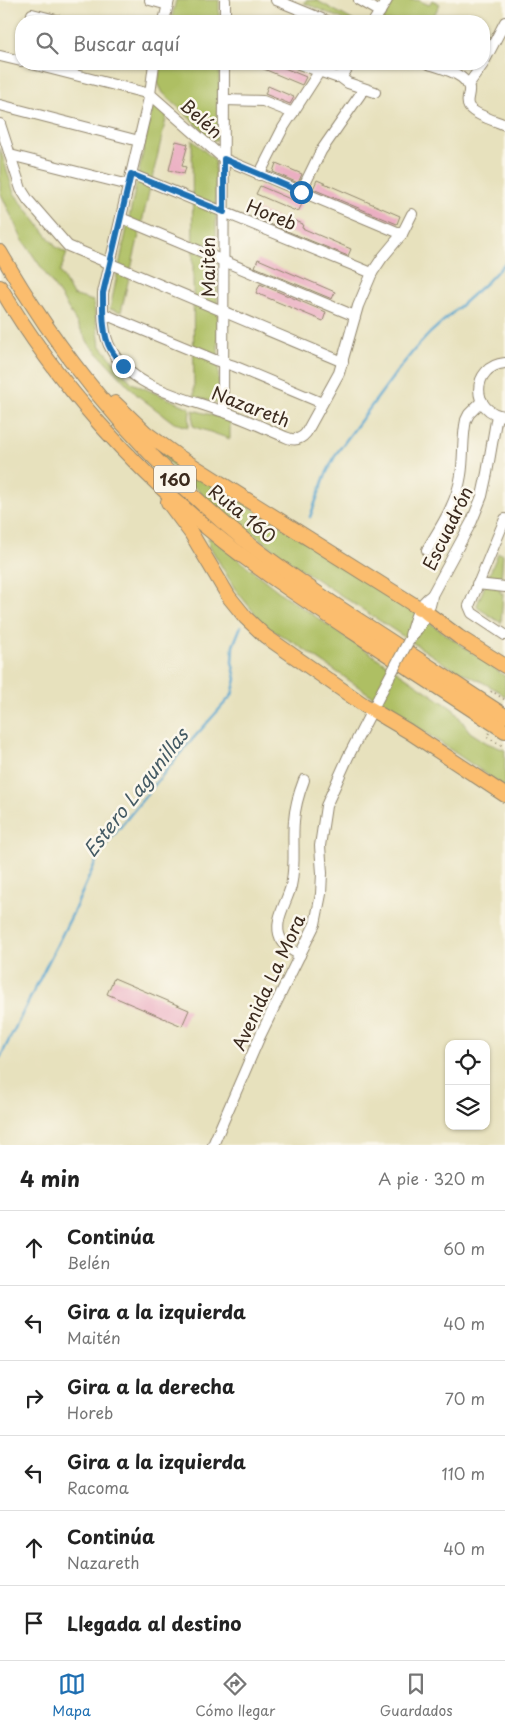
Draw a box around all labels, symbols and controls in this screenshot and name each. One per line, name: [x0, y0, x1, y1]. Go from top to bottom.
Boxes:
search box: [15, 15, 490, 70]
icon: search: [33, 29, 61, 57]
text: Buscar aquí: [73, 29, 180, 57]
street label: Belén: [175, 92, 229, 144]
route start: [290, 181, 313, 204]
street label: Horeb: [243, 192, 301, 236]
street label: Maitén: [194, 237, 221, 297]
route end: [112, 355, 135, 378]
street label: Nazareth: [208, 379, 294, 433]
road number: 160: [154, 466, 196, 492]
street label: Ruta 160: [203, 477, 283, 549]
street label: Escuadrón: [415, 481, 479, 575]
water label: Estero Lagunillas: [76, 720, 196, 862]
street label: Avenida La Mora: [225, 909, 311, 1055]
map controls: [445, 1040, 490, 1130]
button: locate: [445, 1040, 490, 1085]
button: layers: [445, 1085, 490, 1130]
text: 4 min: [20, 1162, 80, 1194]
text: A pie · 320 m: [378, 1166, 485, 1190]
text: Continúa: [67, 1222, 155, 1250]
icon: ahead: [20, 1234, 48, 1262]
text: 60 m: [443, 1236, 485, 1260]
text: Belén: [67, 1250, 110, 1274]
text: Gira a la izquierda: [67, 1297, 246, 1325]
icon: left: [20, 1309, 48, 1337]
text: 40 m: [443, 1311, 485, 1335]
text: Maitén: [67, 1325, 121, 1349]
text: Gira a la derecha: [67, 1372, 235, 1400]
icon: right: [20, 1384, 48, 1412]
text: 70 m: [445, 1386, 485, 1410]
text: Horeb: [67, 1400, 113, 1424]
text: Gira a la izquierda: [67, 1447, 246, 1475]
icon: left: [20, 1459, 48, 1487]
text: 110 m: [442, 1461, 485, 1485]
text: Racoma: [67, 1475, 129, 1499]
text: Continúa: [67, 1522, 155, 1550]
icon: ahead: [20, 1534, 48, 1562]
text: 40 m: [443, 1536, 485, 1560]
text: Nazareth: [67, 1550, 140, 1574]
icon: arrive: [20, 1609, 48, 1637]
text: Llegada al destino: [67, 1609, 241, 1637]
tab: Mapa: [52, 1670, 91, 1721]
tab: Cómo llegar: [195, 1670, 275, 1721]
tab: Guardados: [380, 1670, 453, 1721]

